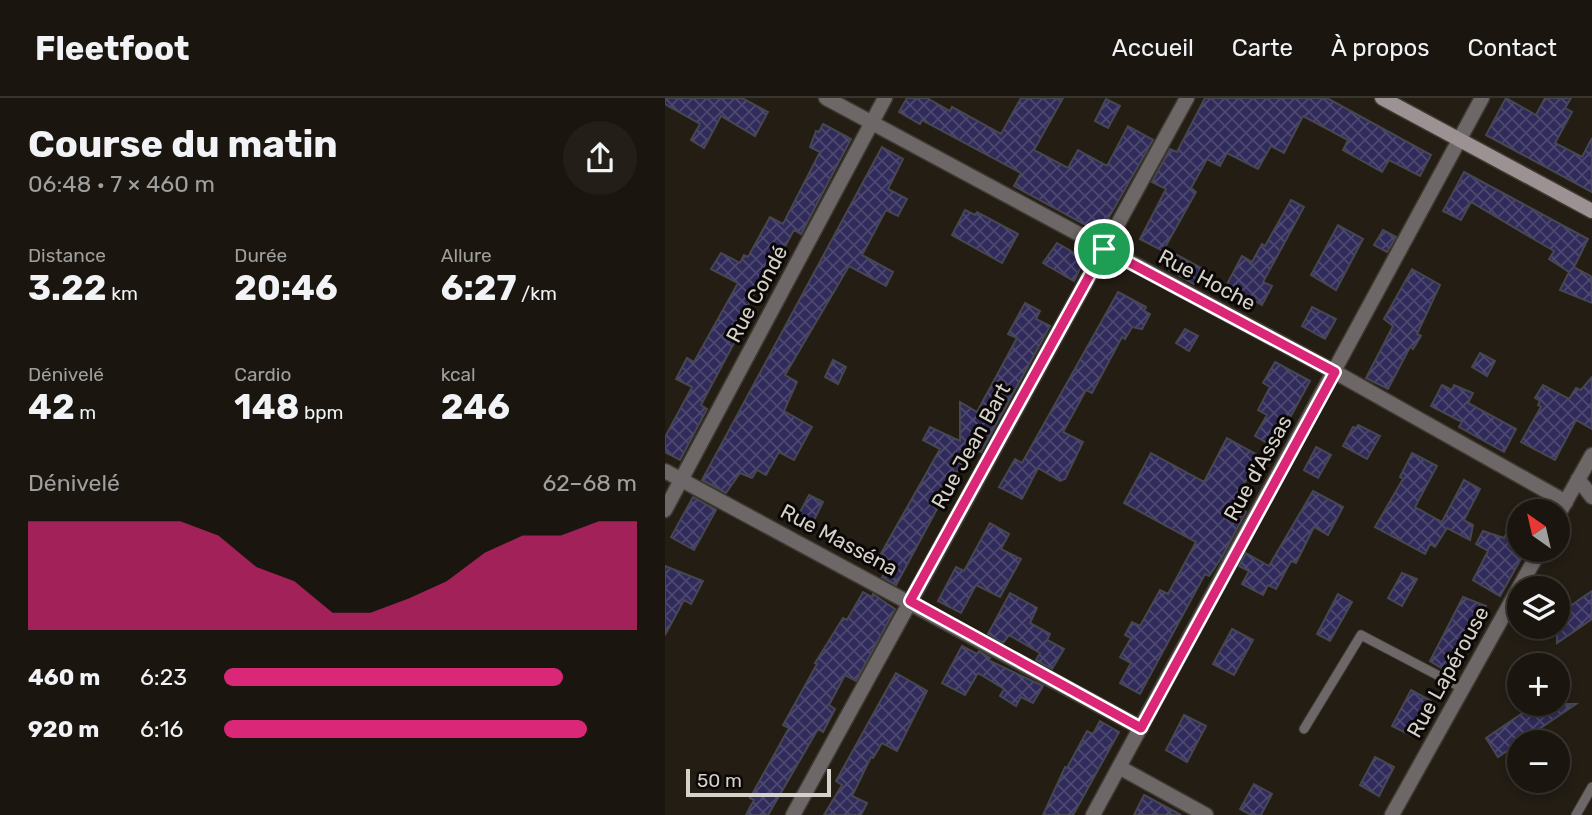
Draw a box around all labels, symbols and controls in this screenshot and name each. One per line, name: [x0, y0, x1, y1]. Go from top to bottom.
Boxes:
text: Fleetfoot: [35, 29, 189, 68]
text: Accueil: [1112, 34, 1194, 62]
text: Carte: [1232, 34, 1293, 62]
text: À propos: [1331, 34, 1430, 62]
text: Contact: [1468, 34, 1557, 62]
text: Course du matin: [28, 121, 338, 167]
button: share: [563, 121, 637, 195]
text: 06:48 · 7 × 460 m: [28, 170, 215, 198]
pin: [1074, 219, 1134, 279]
icon: arrive: [1085, 230, 1123, 268]
street label: Rue Condé: [721, 241, 793, 347]
text: Distance: [28, 244, 106, 267]
text: Durée: [234, 244, 287, 267]
text: Allure: [441, 244, 492, 267]
street label: Rue Hoche: [1154, 244, 1260, 316]
text: 3.22: [28, 267, 107, 309]
text: 20:46: [234, 267, 338, 309]
text: 6:27: [441, 267, 516, 309]
text: km: [107, 282, 138, 305]
text: /km: [516, 282, 557, 305]
text: Dénivelé: [28, 363, 104, 386]
text: Cardio: [234, 363, 291, 386]
text: kcal: [441, 363, 476, 386]
street label: Rue Jean Bart: [926, 379, 1015, 513]
text: 42: [28, 386, 75, 428]
text: 148: [234, 386, 299, 428]
text: 246: [441, 386, 510, 428]
text: m: [75, 401, 96, 424]
text: bpm: [299, 401, 344, 424]
street label: Rue d'Assas: [1218, 411, 1297, 525]
text: Dénivelé: [28, 469, 120, 497]
text: 62–68 m: [542, 469, 637, 497]
street label: Rue Masséna: [776, 498, 902, 581]
north arrow: [1507, 499, 1570, 562]
map controls: [1507, 499, 1570, 793]
button: layers: [1507, 576, 1570, 639]
street label: Rue Lapérouse: [1401, 602, 1494, 742]
button: +: [1507, 653, 1570, 716]
text: 460 m: [28, 663, 100, 691]
text: 6:23: [140, 663, 187, 691]
text: 920 m: [28, 715, 99, 743]
text: 6:16: [140, 715, 183, 743]
button: −: [1507, 730, 1570, 793]
scale bar: [686, 766, 831, 798]
text: 50 m: [697, 769, 742, 792]

